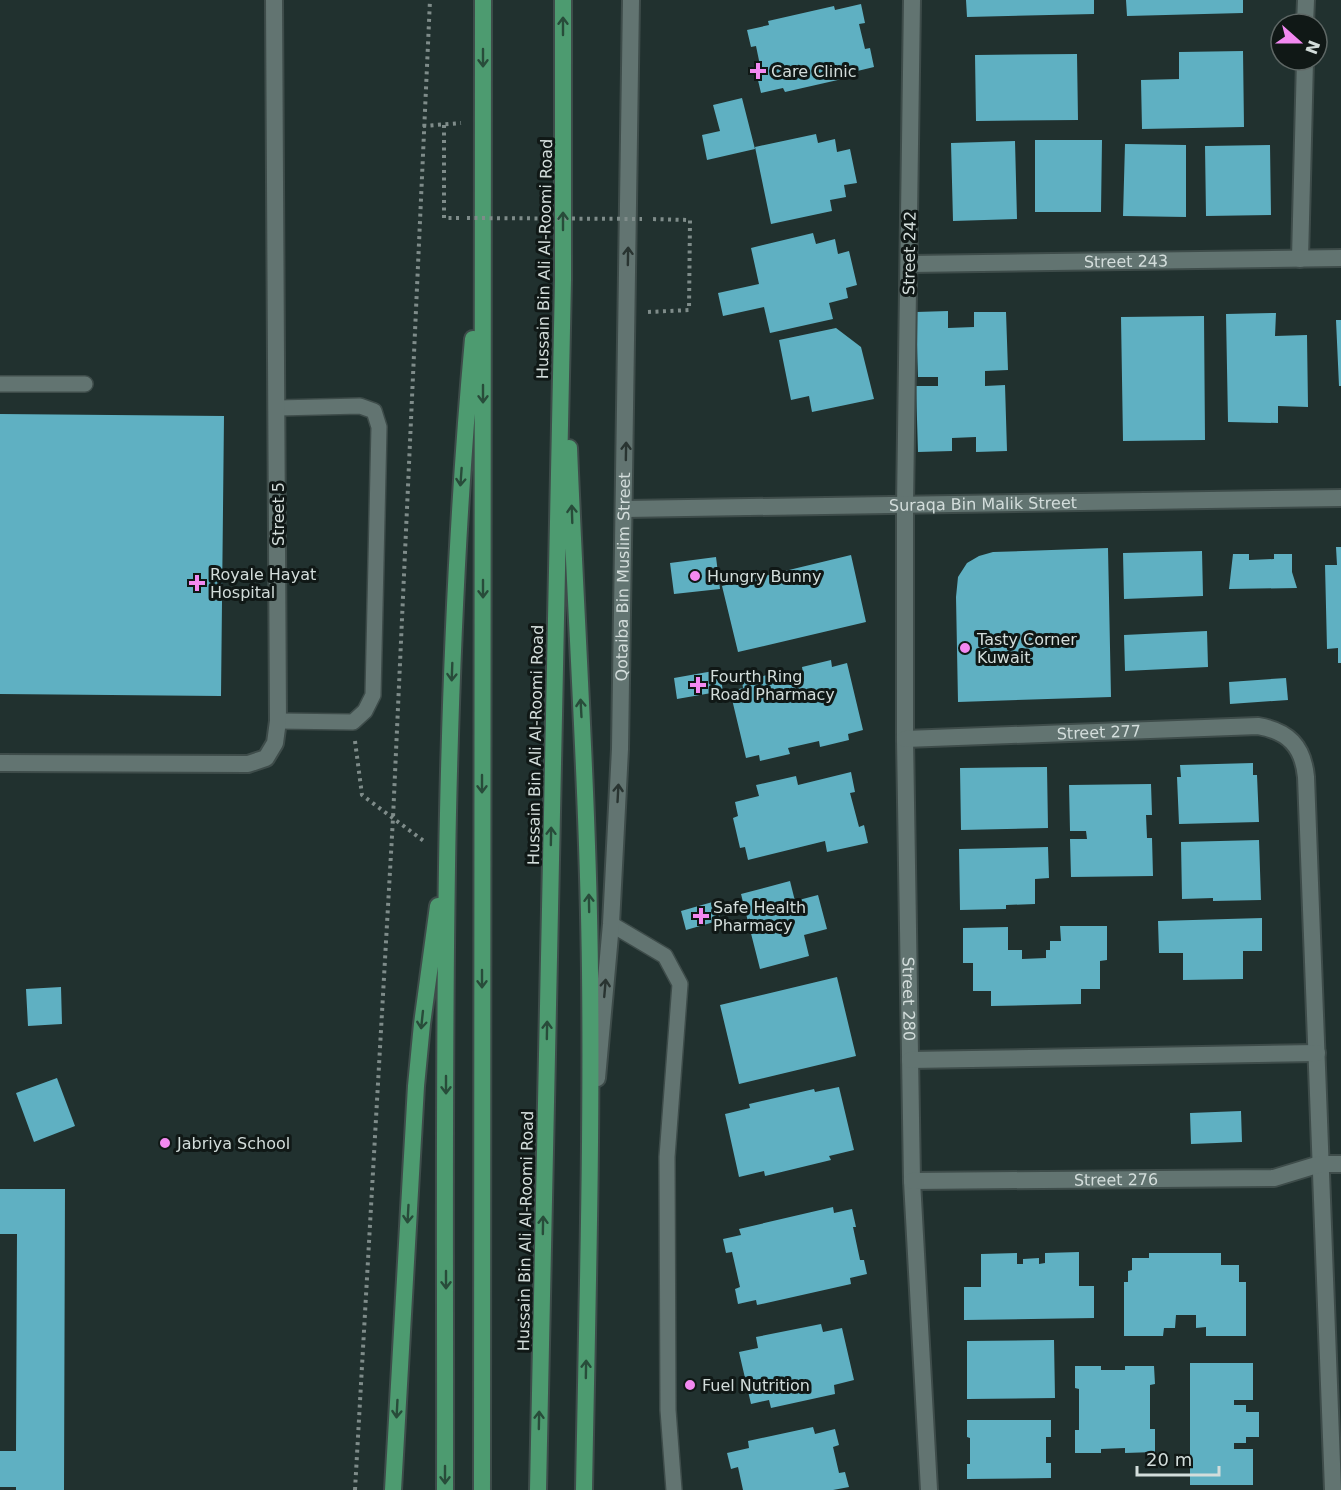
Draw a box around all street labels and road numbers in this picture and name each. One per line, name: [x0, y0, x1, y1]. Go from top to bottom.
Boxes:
street label: Hussain Bin Ali Al-Roomi Road: [533, 139, 556, 379]
street label: Street 242: [899, 211, 920, 295]
street label: Street 243: [1084, 251, 1168, 272]
street label: Qotaiba Bin Muslim Street: [612, 472, 634, 682]
street label: Street 5: [269, 482, 288, 546]
street label: Suraqa Bin Malik Street: [889, 493, 1077, 515]
street label: Hussain Bin Ali Al-Roomi Road: [524, 625, 547, 865]
street label: Street 277: [1056, 721, 1141, 743]
street label: Street 280: [898, 957, 919, 1041]
street label: Hussain Bin Ali Al-Roomi Road: [514, 1111, 537, 1351]
street label: Street 276: [1074, 1170, 1158, 1190]

